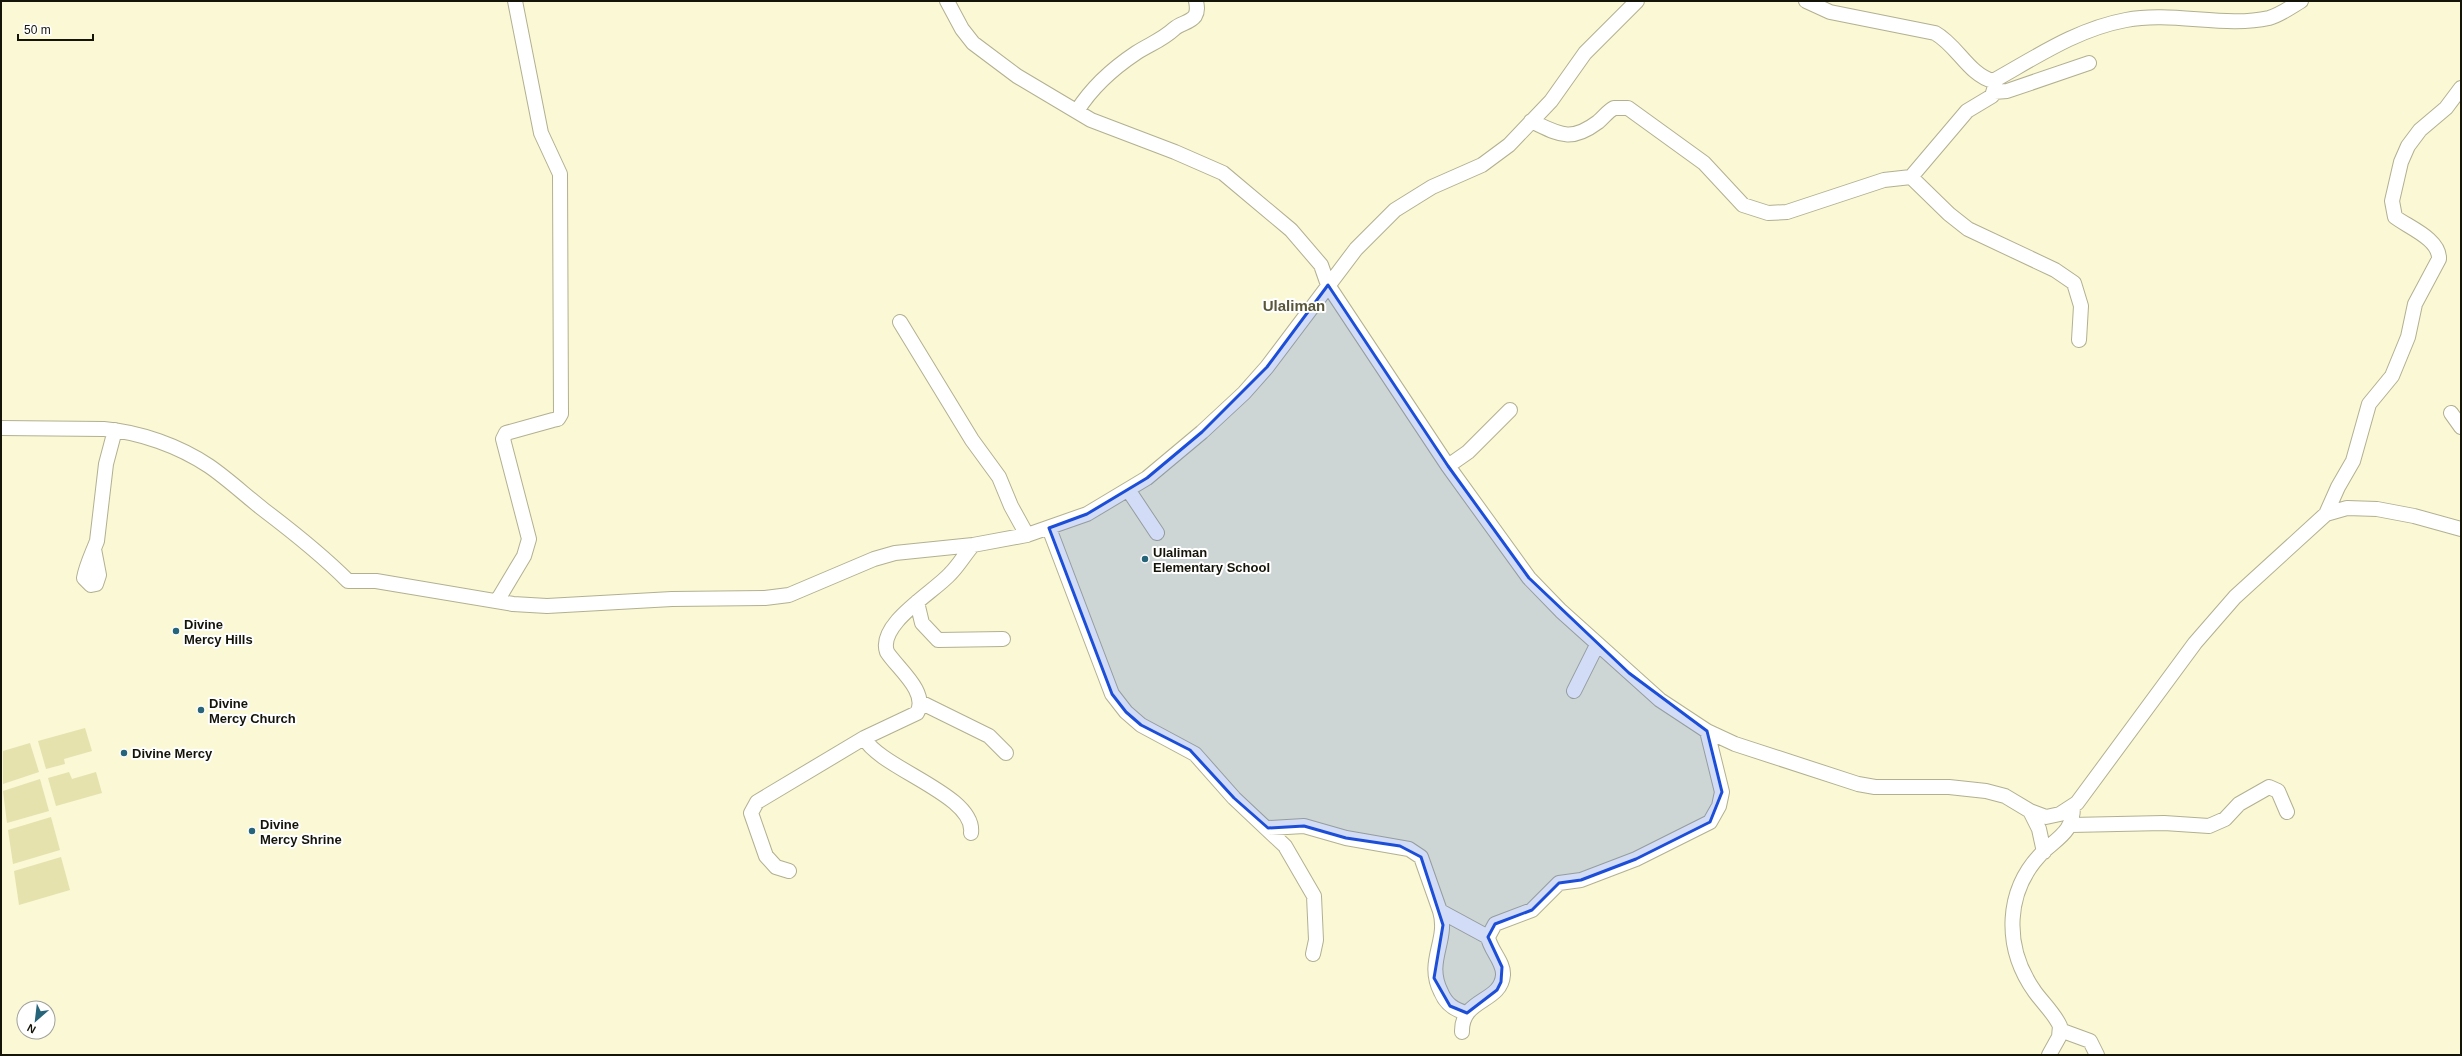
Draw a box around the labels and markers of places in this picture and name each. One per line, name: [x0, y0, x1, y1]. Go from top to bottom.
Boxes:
place label: Ulaliman Elementary School: [1153, 545, 1270, 575]
marker: Ulaliman Elementary School: [1140, 554, 1150, 564]
place label: Divine Mercy Hills: [184, 617, 253, 647]
marker: Divine Mercy Hills: [171, 626, 181, 636]
place label: Divine Mercy Church: [209, 696, 296, 726]
marker: Divine Mercy Church: [196, 705, 206, 715]
place label: Divine Mercy: [132, 746, 213, 761]
marker: Divine Mercy: [119, 748, 129, 758]
place label: Divine Mercy Shrine: [260, 817, 342, 847]
marker: Divine Mercy Shrine: [247, 826, 257, 836]

